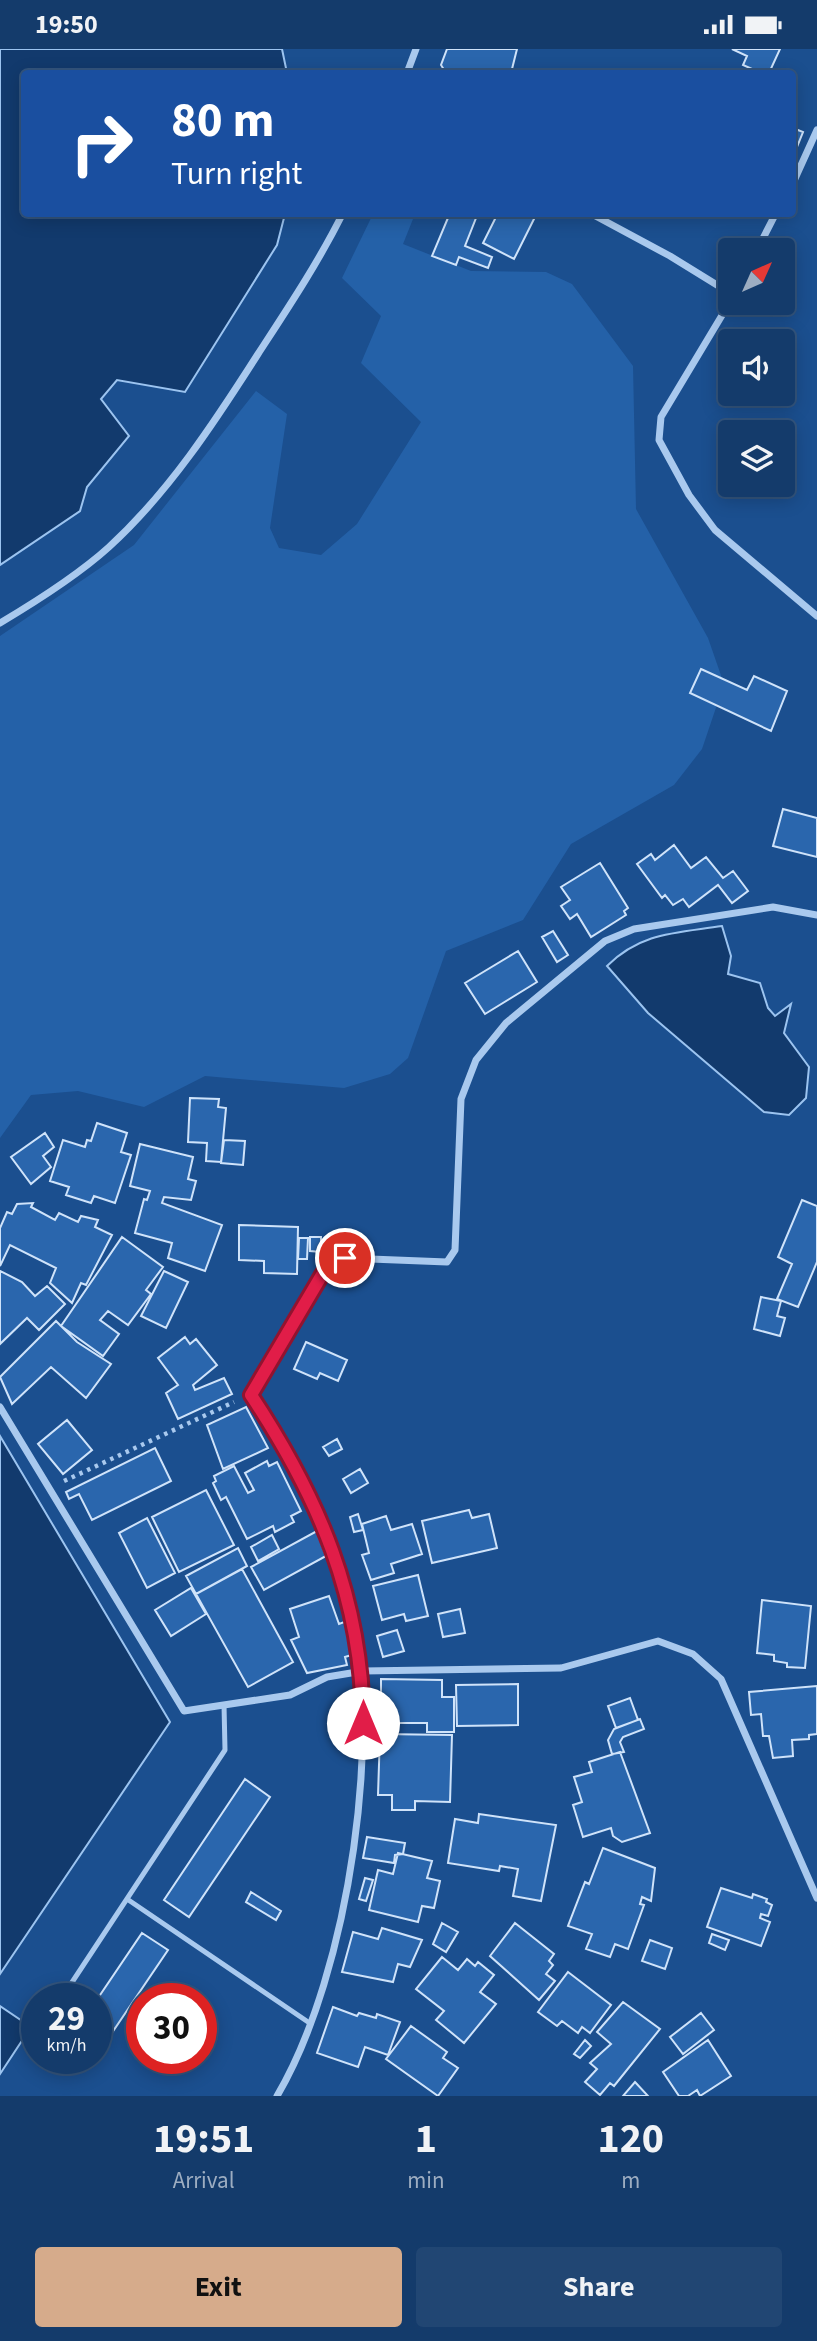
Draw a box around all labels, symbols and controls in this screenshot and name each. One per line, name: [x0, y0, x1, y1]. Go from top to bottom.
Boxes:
text: 19:50: [35, 6, 98, 43]
text: 80 m: [171, 86, 275, 156]
icon: right: [56, 98, 147, 189]
text: Turn right: [171, 151, 302, 197]
north arrow: [718, 238, 794, 315]
map controls: [718, 238, 795, 497]
button: sound: [718, 329, 795, 406]
button: layers: [718, 420, 795, 497]
pin: [315, 1228, 375, 1288]
icon: arrive: [326, 1239, 364, 1277]
position arrow: [326, 1686, 400, 1760]
speed limit sign: 30: [126, 1983, 217, 2074]
text: 29: [48, 1994, 85, 2044]
text: km/h: [47, 2033, 86, 2058]
text: 19:51: [153, 2109, 254, 2169]
text: 1: [415, 2109, 437, 2169]
text: 120: [597, 2109, 664, 2169]
text: Arrival: [173, 2164, 235, 2197]
text: min: [407, 2164, 445, 2197]
text: m: [621, 2164, 640, 2197]
button: Exit: [35, 2247, 402, 2327]
button: Share: [416, 2247, 782, 2327]

